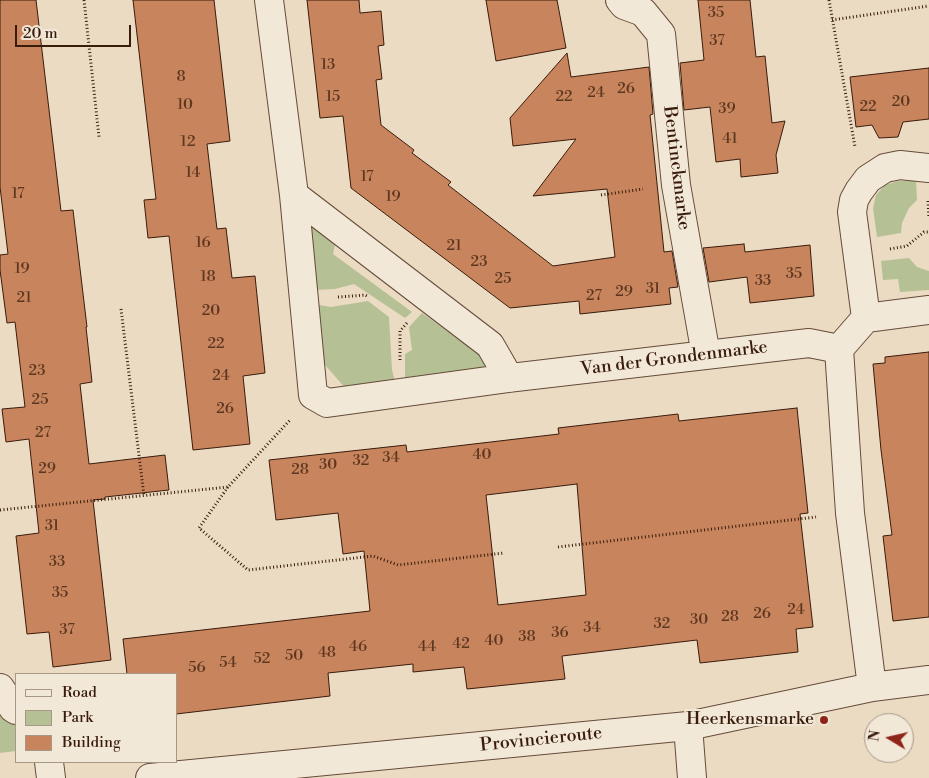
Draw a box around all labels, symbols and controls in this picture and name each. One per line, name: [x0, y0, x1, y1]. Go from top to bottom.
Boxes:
house number: 35: [708, 4, 724, 22]
scale bar: [18, 15, 134, 47]
text: 20 m: [23, 24, 58, 43]
house number: 37: [709, 32, 725, 50]
house number: 13: [321, 56, 335, 74]
house number: 8: [176, 68, 186, 86]
house number: 26: [617, 80, 635, 98]
house number: 24: [587, 84, 605, 102]
house number: 15: [326, 88, 340, 106]
house number: 22: [555, 88, 573, 106]
house number: 20: [892, 93, 910, 111]
house number: 10: [177, 96, 193, 114]
house number: 22: [859, 98, 877, 116]
house number: 39: [718, 100, 736, 118]
street label: Bentinckmarke: [658, 105, 694, 231]
house number: 41: [722, 130, 738, 148]
house number: 12: [180, 133, 196, 151]
house number: 14: [186, 164, 200, 182]
house number: 17: [360, 168, 374, 186]
house number: 17: [11, 185, 25, 203]
house number: 19: [385, 188, 401, 206]
house number: 16: [195, 234, 211, 252]
house number: 21: [446, 237, 462, 255]
house number: 23: [471, 253, 487, 271]
house number: 19: [14, 260, 30, 278]
house number: 35: [786, 265, 802, 283]
house number: 18: [200, 268, 216, 286]
house number: 25: [495, 270, 511, 288]
house number: 33: [755, 272, 771, 290]
house number: 31: [646, 280, 660, 298]
house number: 29: [615, 283, 633, 301]
house number: 27: [586, 287, 602, 305]
house number: 21: [16, 289, 32, 307]
house number: 20: [202, 302, 220, 320]
house number: 22: [207, 335, 225, 353]
street label: Van der Grondenmarke: [579, 337, 769, 381]
house number: 23: [29, 362, 45, 380]
house number: 24: [212, 367, 230, 385]
house number: 25: [32, 391, 48, 409]
house number: 26: [216, 400, 234, 418]
house number: 27: [35, 424, 51, 442]
house number: 40: [473, 446, 491, 464]
house number: 34: [382, 449, 400, 467]
house number: 32: [353, 452, 369, 470]
house number: 30: [319, 456, 337, 474]
house number: 29: [38, 460, 56, 478]
house number: 28: [291, 461, 309, 479]
house number: 31: [45, 517, 59, 535]
house number: 33: [49, 553, 65, 571]
house number: 35: [52, 584, 68, 602]
house number: 24: [787, 601, 805, 619]
house number: 26: [753, 605, 771, 623]
house number: 28: [721, 608, 739, 626]
house number: 30: [690, 611, 708, 629]
house number: 32: [654, 615, 670, 633]
house number: 34: [583, 619, 601, 637]
house number: 37: [59, 621, 75, 639]
house number: 36: [551, 624, 569, 642]
house number: 38: [518, 628, 536, 646]
house number: 40: [485, 632, 503, 650]
house number: 42: [452, 635, 470, 653]
house number: 46: [349, 638, 367, 656]
house number: 44: [418, 638, 436, 656]
house number: 48: [318, 644, 336, 662]
house number: 50: [285, 647, 303, 665]
house number: 52: [254, 650, 270, 668]
house number: 54: [219, 654, 237, 672]
house number: 56: [188, 659, 206, 677]
legend: [15, 673, 178, 763]
text: Road: [62, 683, 97, 702]
text: Park: [62, 708, 93, 727]
place label: Heerkensmarke: [686, 709, 814, 731]
north arrow: [864, 713, 914, 763]
marker: Heerkensmarke: [818, 714, 830, 726]
street label: Provincieroute: [479, 723, 603, 757]
text: N: [865, 729, 885, 743]
text: Building: [62, 733, 121, 752]

